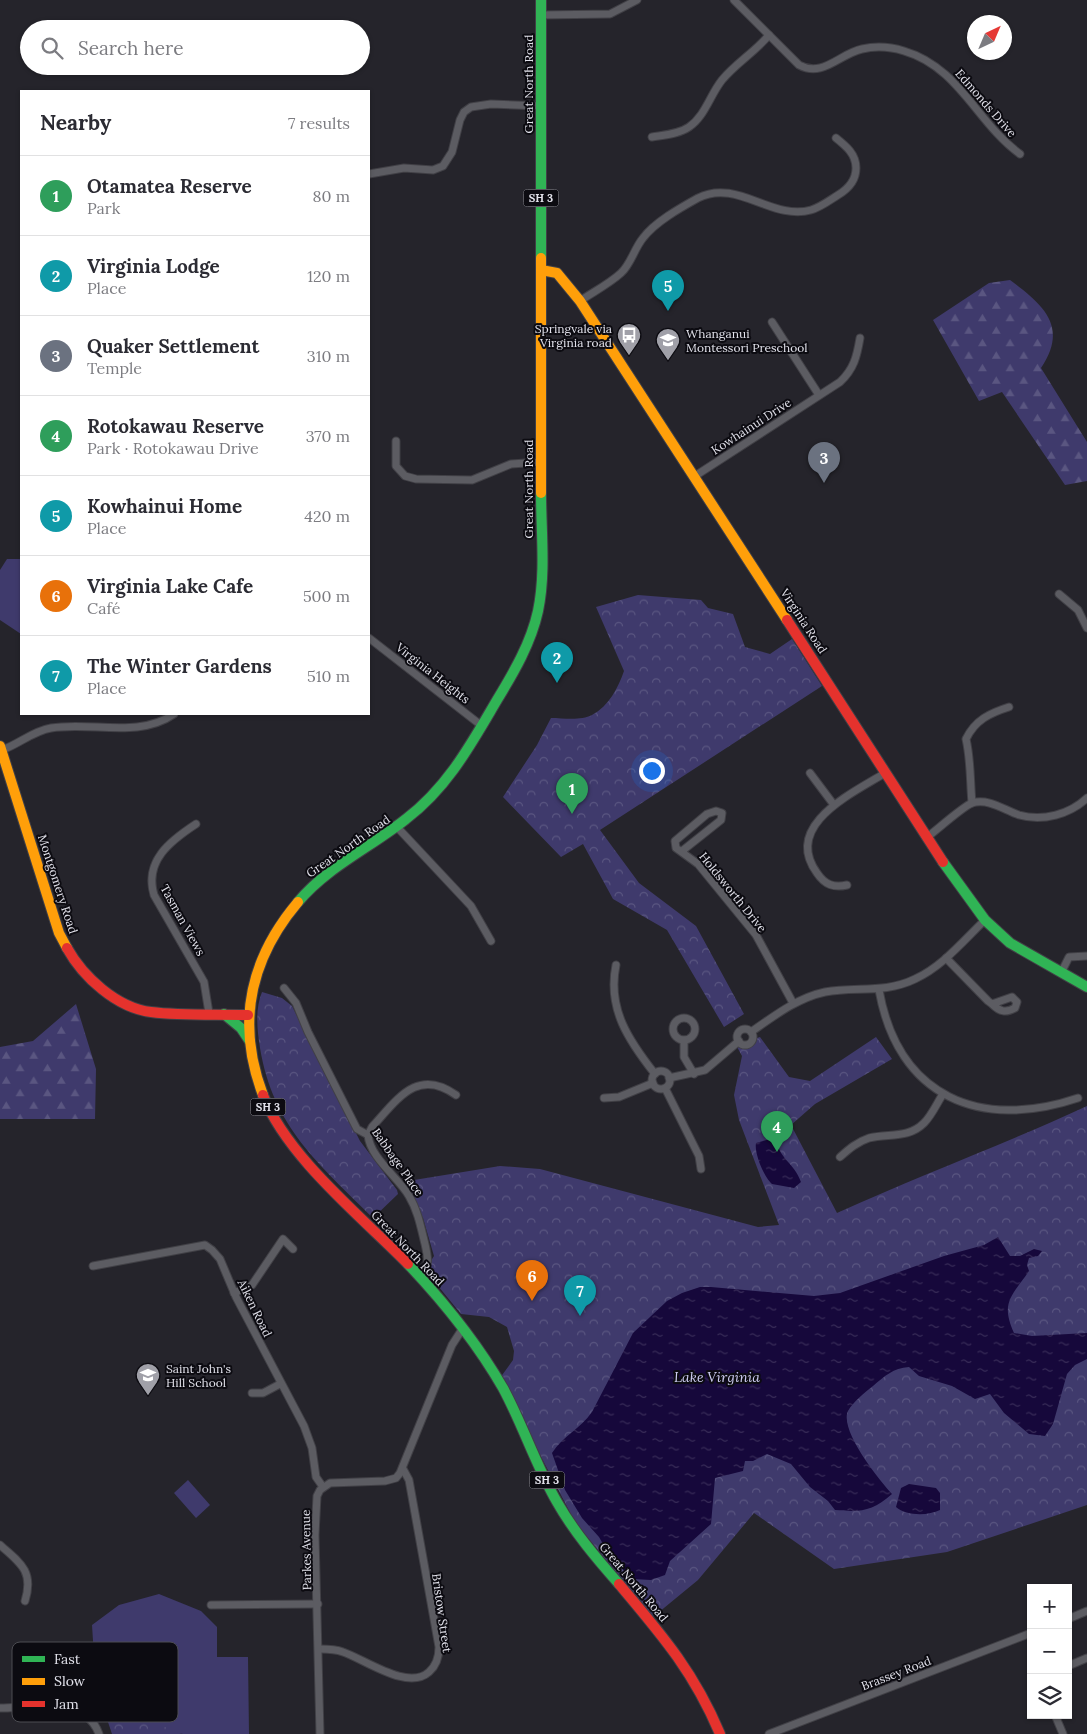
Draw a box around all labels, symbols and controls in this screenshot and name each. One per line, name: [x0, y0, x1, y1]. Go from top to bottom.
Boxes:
north arrow: [967, 15, 1012, 60]
search box: [20, 20, 370, 75]
icon: search: [38, 34, 66, 62]
street label: Great North Road: [521, 35, 536, 133]
text: Search here: [78, 36, 184, 60]
street label: Edmonds Drive: [952, 66, 1020, 141]
text: Nearby: [40, 109, 111, 136]
text: 7 results: [288, 113, 350, 133]
text: Otamatea Reserve: [87, 174, 252, 198]
text: 1: [53, 186, 59, 206]
text: 80 m: [313, 186, 350, 206]
road number: SH 3: [524, 190, 558, 207]
text: Park: [87, 198, 120, 218]
text: Virginia Lodge: [87, 254, 220, 278]
text: 2: [52, 266, 60, 286]
text: 120 m: [307, 266, 350, 286]
pin: 5: [652, 270, 684, 311]
text: Place: [87, 278, 126, 298]
place label: Springvale via Virginia road: [535, 321, 612, 350]
bus stop icon: Springvale via Virginia road: [616, 322, 642, 356]
place label: Whanganui Montessori Preschool: [686, 326, 807, 355]
school or university icon: Whanganui Montessori Preschool: [655, 327, 681, 361]
text: Quaker Settlement: [87, 334, 259, 358]
text: 3: [52, 346, 60, 366]
text: 310 m: [307, 346, 350, 366]
text: Temple: [87, 358, 142, 378]
street label: Kowhainui Drive: [708, 394, 794, 457]
text: Rotokawau Reserve: [87, 414, 264, 438]
text: 4: [52, 426, 60, 446]
text: 370 m: [306, 426, 350, 446]
text: Park · Rotokawau Drive: [87, 438, 259, 458]
street label: Great North Road: [521, 440, 536, 538]
pin: 3: [808, 442, 840, 483]
text: Kowhainui Home: [87, 494, 242, 518]
text: 5: [52, 506, 60, 526]
text: 420 m: [304, 506, 350, 526]
text: Place: [87, 518, 126, 538]
text: Virginia Lake Cafe: [87, 574, 253, 598]
street label: Virginia Road: [777, 585, 831, 656]
text: 6: [51, 586, 61, 606]
text: 500 m: [303, 586, 350, 606]
text: Café: [87, 598, 120, 618]
street label: Virginia Heights: [392, 639, 473, 707]
pin: 2: [541, 642, 573, 683]
text: The Winter Gardens: [87, 654, 272, 678]
text: 7: [52, 666, 60, 686]
text: 510 m: [307, 666, 350, 686]
text: Place: [87, 678, 126, 698]
your location: [639, 758, 665, 784]
pin: 1: [556, 773, 588, 814]
street label: Great North Road: [303, 812, 393, 880]
street label: Montgomery Road: [35, 833, 81, 935]
street label: Holdsworth Drive: [696, 849, 770, 936]
street label: Tasman Views: [157, 882, 209, 959]
road number: SH 3: [250, 1098, 286, 1116]
pin: 4: [761, 1111, 793, 1152]
street label: Babbage Place: [369, 1125, 427, 1199]
street label: Great North Road: [368, 1207, 448, 1289]
pin: 6: [516, 1260, 548, 1301]
pin: 7: [564, 1275, 596, 1316]
street label: Aiken Road: [234, 1276, 275, 1339]
place label: Saint John's Hill School: [166, 1361, 232, 1390]
school or university icon: Saint John's Hill School: [135, 1362, 161, 1396]
water label: Lake Virginia: [674, 1368, 760, 1386]
road number: SH 3: [530, 1472, 564, 1488]
street label: Parkes Avenue: [298, 1509, 314, 1591]
street label: Great North Road: [597, 1539, 671, 1625]
street label: Bristow Street: [429, 1572, 455, 1654]
map controls: [1027, 1584, 1072, 1719]
button: +: [1027, 1584, 1072, 1629]
button: −: [1027, 1629, 1072, 1674]
legend: [12, 1642, 178, 1722]
text: Fast: [54, 1650, 81, 1668]
street label: Brassey Road: [859, 1653, 933, 1693]
text: Slow: [54, 1672, 86, 1690]
button: layers: [1027, 1674, 1072, 1719]
text: Jam: [53, 1695, 79, 1713]

